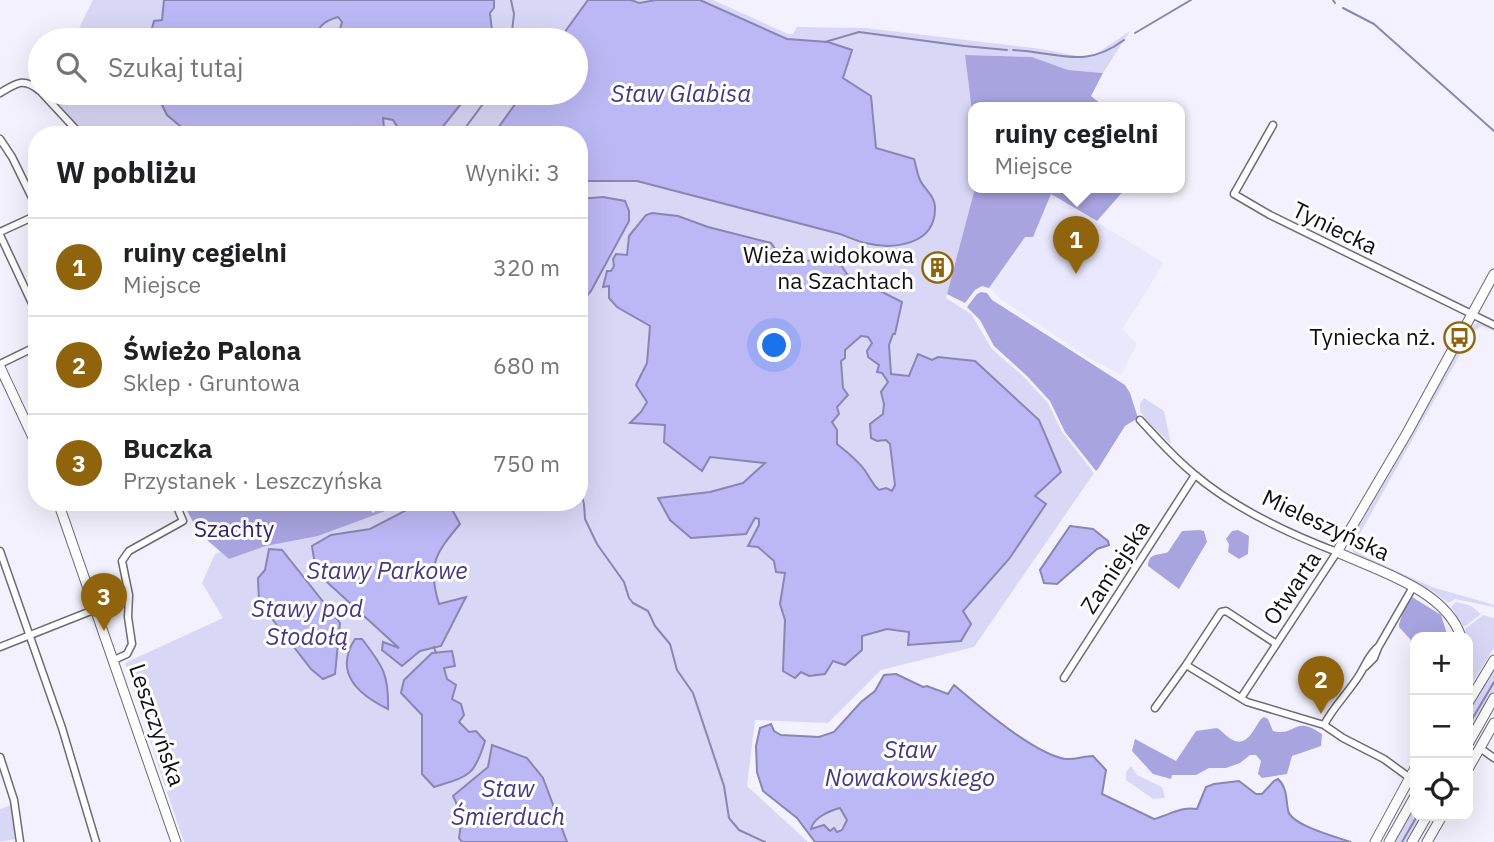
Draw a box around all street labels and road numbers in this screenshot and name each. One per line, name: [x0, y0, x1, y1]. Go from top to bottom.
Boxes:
street label: Tyniecka: [1288, 194, 1383, 261]
street label: Mieleszyńska: [1258, 481, 1395, 567]
street label: Zamiejska: [1073, 514, 1155, 619]
street label: Otwarta: [1256, 545, 1327, 630]
street label: Leszczyńska: [123, 659, 193, 790]

